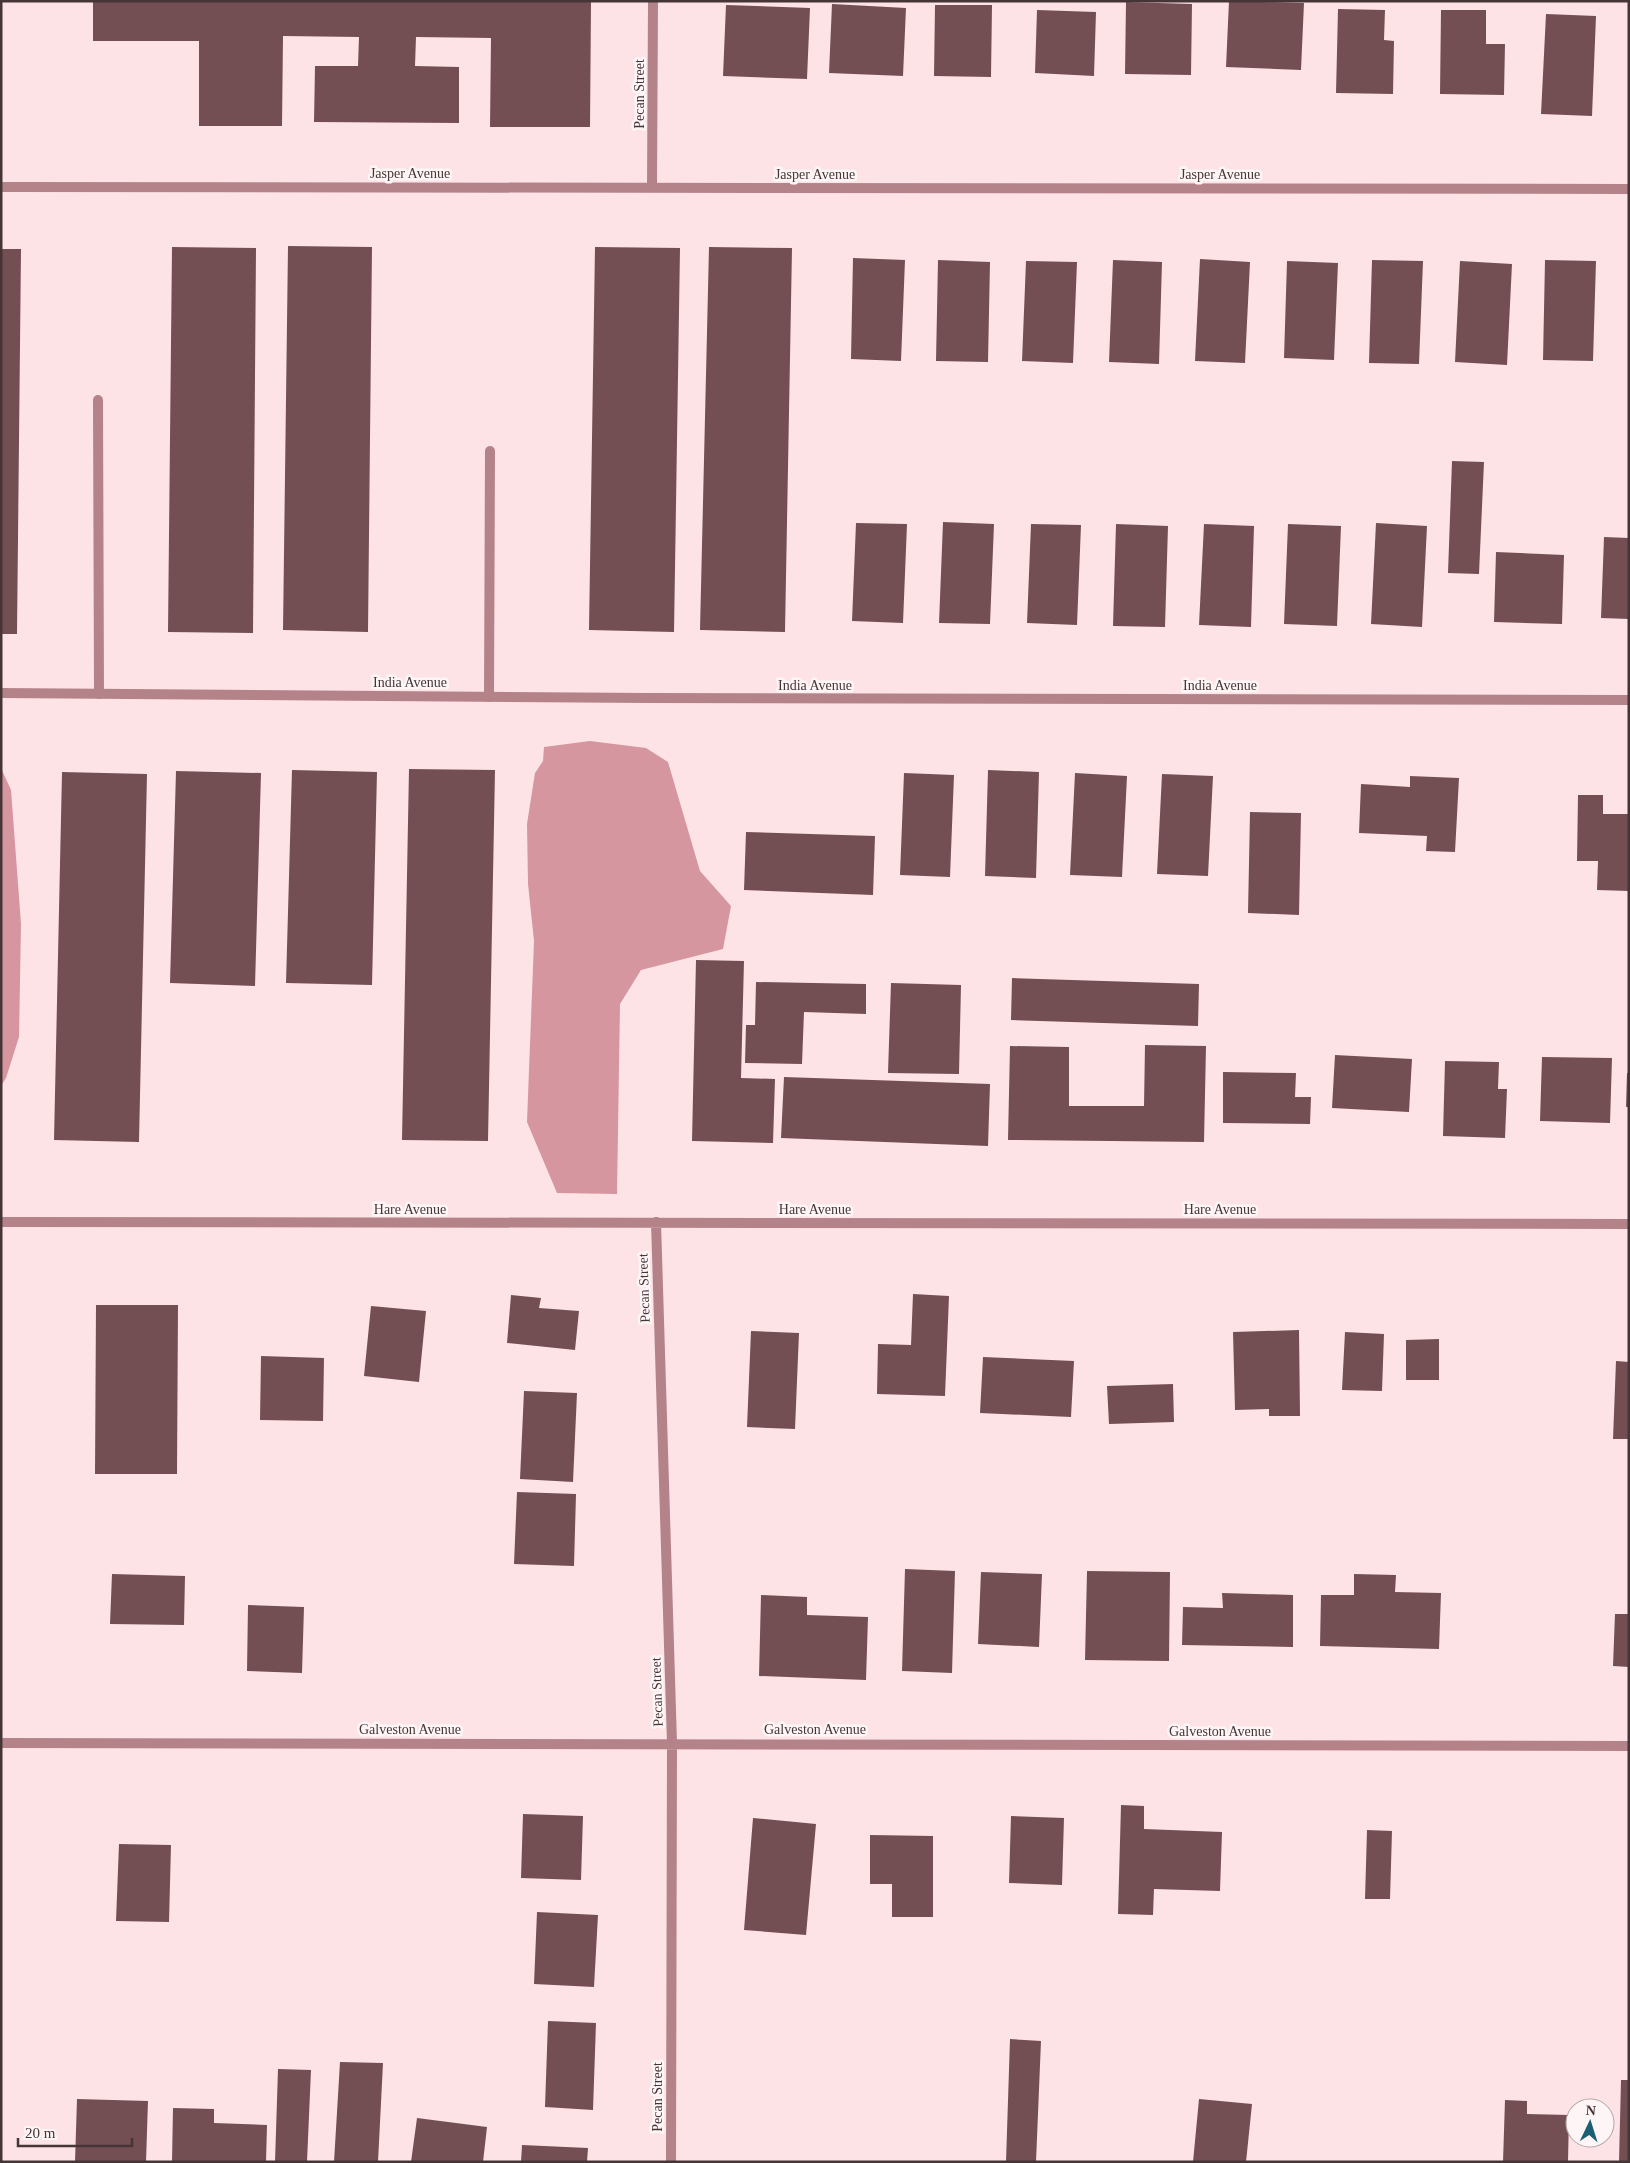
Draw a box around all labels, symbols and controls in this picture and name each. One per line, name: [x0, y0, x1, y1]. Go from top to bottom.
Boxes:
street label: Pecan Street: [632, 59, 647, 129]
street label: Jasper Avenue: [370, 166, 450, 181]
street label: Jasper Avenue: [775, 167, 855, 182]
street label: Jasper Avenue: [1180, 167, 1260, 182]
street label: India Avenue: [373, 675, 447, 690]
street label: India Avenue: [778, 678, 852, 693]
street label: India Avenue: [1183, 678, 1257, 693]
street label: Hare Avenue: [374, 1202, 446, 1217]
street label: Hare Avenue: [779, 1202, 851, 1217]
street label: Hare Avenue: [1184, 1202, 1256, 1217]
street label: Pecan Street: [635, 1253, 653, 1323]
street label: Pecan Street: [648, 1657, 666, 1727]
street label: Galveston Avenue: [359, 1722, 461, 1737]
street label: Galveston Avenue: [764, 1722, 866, 1737]
street label: Galveston Avenue: [1169, 1724, 1271, 1739]
street label: Pecan Street: [650, 2062, 665, 2132]
north arrow: [1565, 2098, 1615, 2148]
text: N: [1585, 2103, 1596, 2118]
scale bar: [18, 2116, 131, 2148]
text: 20 m: [25, 2125, 56, 2141]

